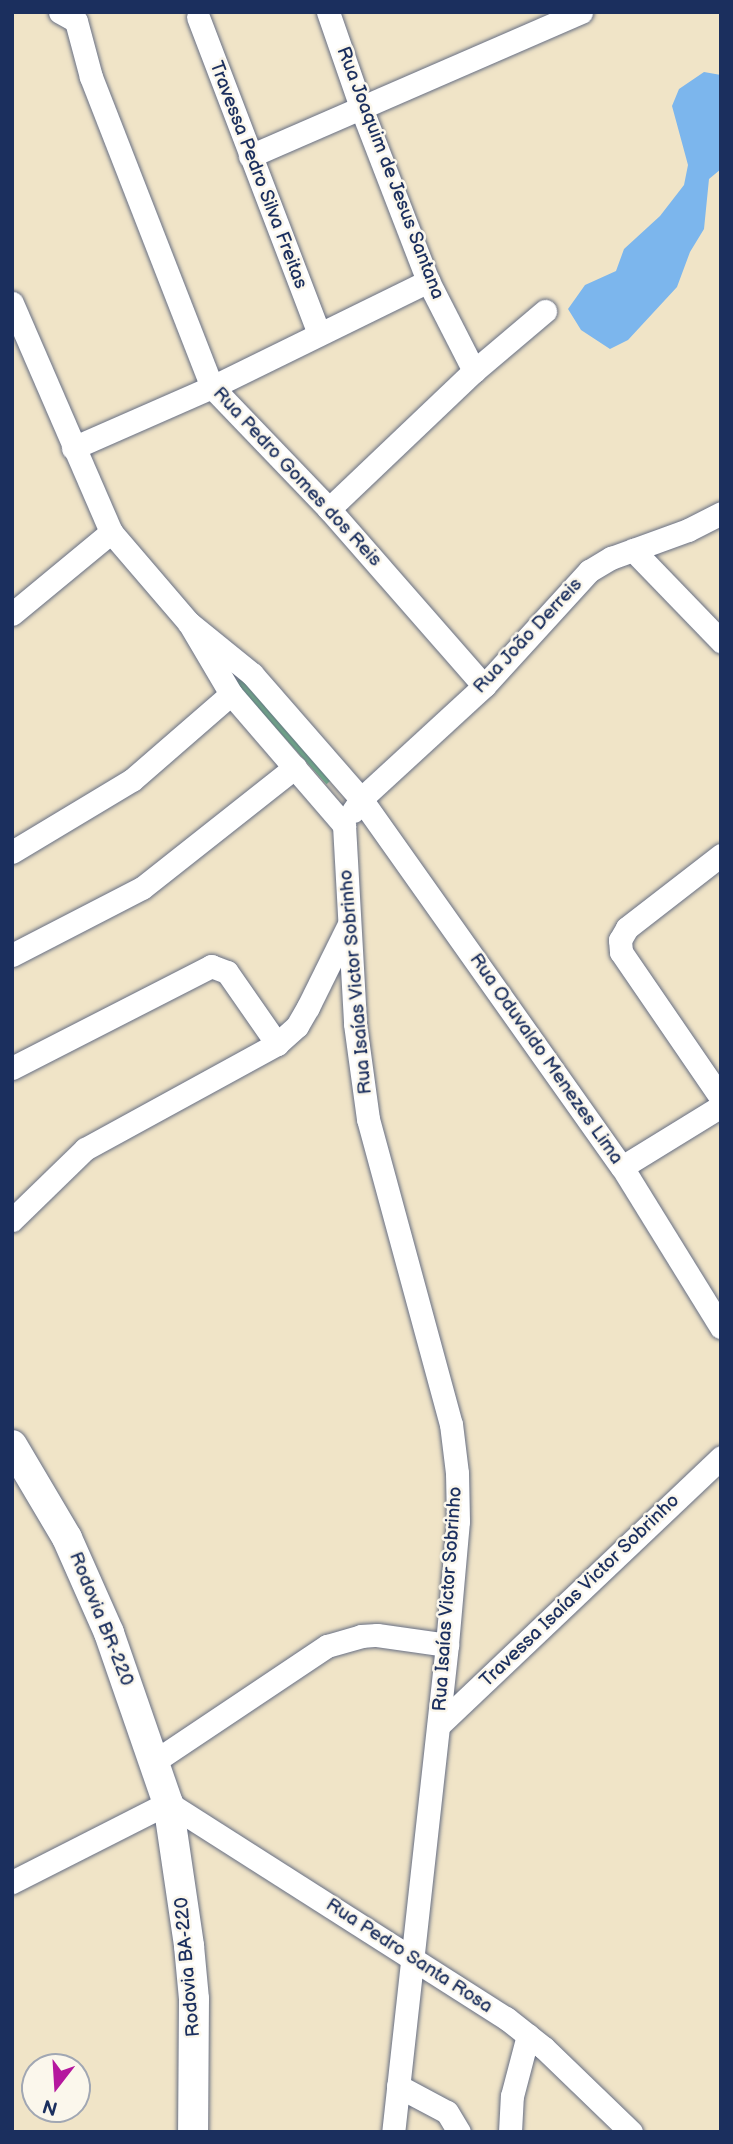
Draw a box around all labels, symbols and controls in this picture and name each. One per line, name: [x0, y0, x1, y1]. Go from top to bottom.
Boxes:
street label: Rua Joaquim de Jesus Santana: [331, 42, 449, 304]
street label: Travessa Pedro Silva Freitas: [204, 58, 312, 292]
street label: Rua Pedro Gomes dos Reis: [208, 383, 386, 571]
street label: Rua João Derreis: [468, 573, 588, 699]
street label: Rua Isaías Victor Sobrinho: [335, 868, 377, 1096]
street label: Rua Oduvaldo Menezes Lima: [464, 949, 628, 1169]
street label: Rua Isaías Victor Sobrinho: [429, 1485, 467, 1713]
street label: Travessa Isaías Victor Sobrinho: [475, 1489, 685, 1693]
street label: Rodovia BR-220: [64, 1549, 138, 1689]
street label: Rua Pedro Santa Rosa: [321, 1894, 497, 2018]
street label: Rodovia BA-220: [171, 1896, 205, 2038]
north arrow: [21, 2053, 91, 2123]
text: N: [40, 2094, 60, 2120]

